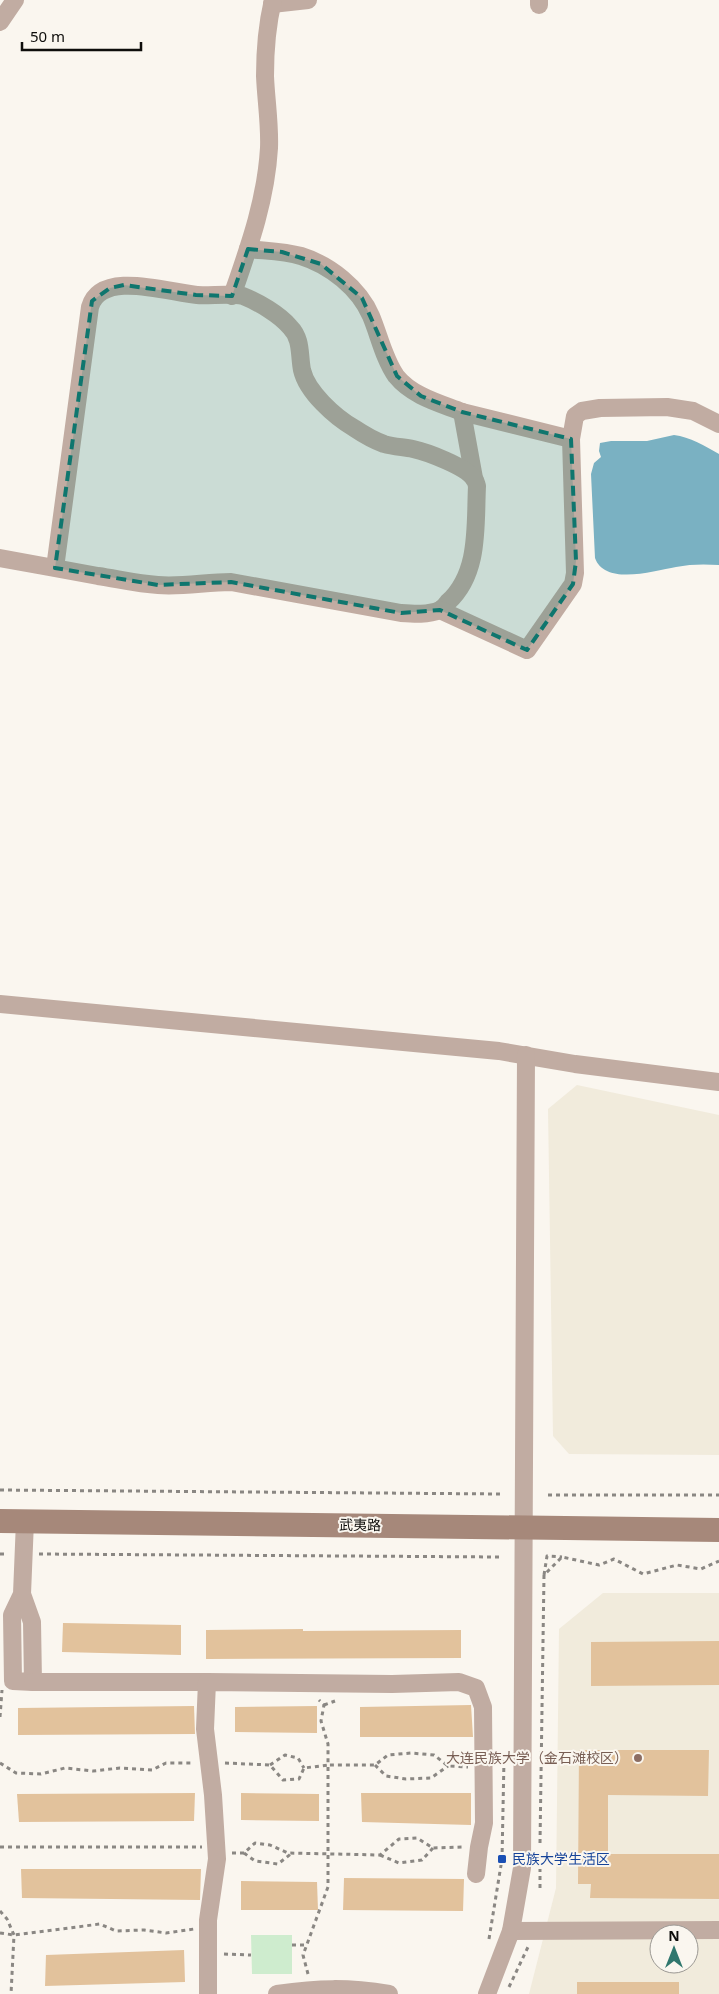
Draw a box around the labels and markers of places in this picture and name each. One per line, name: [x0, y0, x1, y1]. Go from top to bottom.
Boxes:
place label: 大连民族大学（金石滩校区）: [446, 1748, 628, 1767]
marker: 大连民族大学（金石滩校区）: [632, 1752, 644, 1764]
place label: 民族大学生活区: [512, 1849, 610, 1868]
marker: 民族大学生活区: [496, 1853, 508, 1865]

